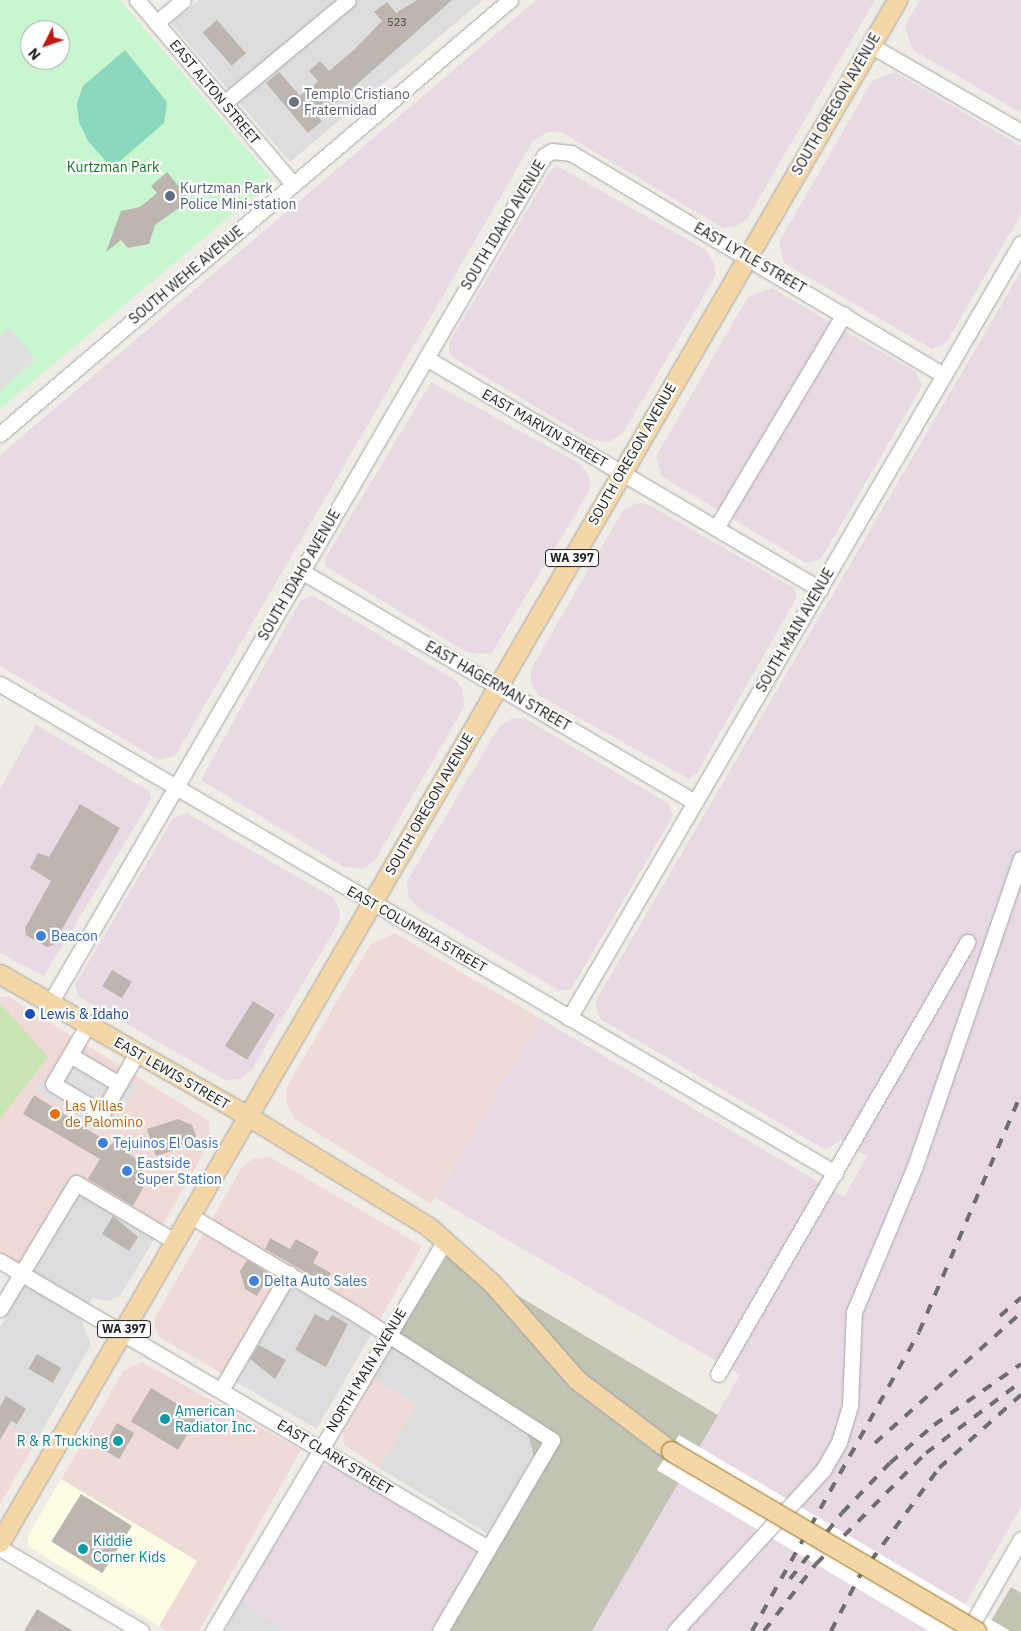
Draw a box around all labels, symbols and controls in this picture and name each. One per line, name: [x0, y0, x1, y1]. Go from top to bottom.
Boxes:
house number: 523: [387, 15, 407, 29]
north arrow: [20, 20, 70, 70]
street label: SOUTH OREGON AVENUE: [788, 30, 884, 178]
street label: EAST ALTON STREET: [166, 36, 264, 148]
text: N: [24, 44, 45, 64]
place label: Templo Cristiano Fraternidad: [304, 86, 410, 118]
marker: Templo Cristiano Fraternidad: [288, 96, 300, 108]
street label: SOUTH IDAHO AVENUE: [458, 157, 548, 293]
park label: Kurtzman Park: [67, 159, 159, 175]
place label: Kurtzman Park Police Mini-station: [180, 180, 297, 212]
marker: Kurtzman Park Police Mini-station: [164, 190, 176, 202]
street label: EAST LYTLE STREET: [691, 219, 809, 297]
street label: SOUTH WEHE AVENUE: [126, 222, 246, 328]
street label: SOUTH OREGON AVENUE: [584, 380, 680, 528]
street label: EAST MARVIN STREET: [479, 385, 611, 471]
street label: SOUTH IDAHO AVENUE: [255, 507, 343, 643]
road number: WA 397: [544, 548, 600, 568]
street label: SOUTH MAIN AVENUE: [753, 565, 837, 695]
street label: EAST HAGERMAN STREET: [422, 638, 574, 734]
street label: SOUTH OREGON AVENUE: [381, 730, 477, 878]
street label: EAST COLUMBIA STREET: [344, 882, 490, 976]
place label: Beacon: [51, 928, 98, 944]
marker: Beacon: [35, 930, 47, 942]
place label: Lewis & Idaho: [40, 1006, 129, 1022]
marker: Lewis & Idaho: [24, 1008, 36, 1020]
street label: EAST LEWIS STREET: [111, 1033, 233, 1113]
place label: Las Villas de Palomino: [65, 1098, 143, 1130]
marker: Las Villas de Palomino: [49, 1108, 61, 1120]
place label: Tejuinos El Oasis: [113, 1135, 218, 1151]
marker: Tejuinos El Oasis: [97, 1137, 109, 1149]
place label: Eastside Super Station: [137, 1155, 222, 1188]
marker: Eastside Super Station: [121, 1165, 133, 1177]
place label: Delta Auto Sales: [264, 1273, 367, 1289]
marker: Delta Auto Sales: [248, 1275, 260, 1287]
street label: NORTH MAIN AVENUE: [322, 1305, 410, 1435]
road number: WA 397: [96, 1320, 152, 1338]
place label: American Radiator Inc.: [175, 1403, 256, 1435]
marker: American Radiator Inc.: [159, 1413, 171, 1425]
street label: EAST CLARK STREET: [274, 1416, 396, 1498]
place label: R & R Trucking: [17, 1433, 108, 1449]
marker: R & R Trucking: [112, 1435, 124, 1447]
place label: Kiddie Corner Kids: [93, 1533, 166, 1565]
marker: Kiddie Corner Kids: [77, 1543, 89, 1555]

